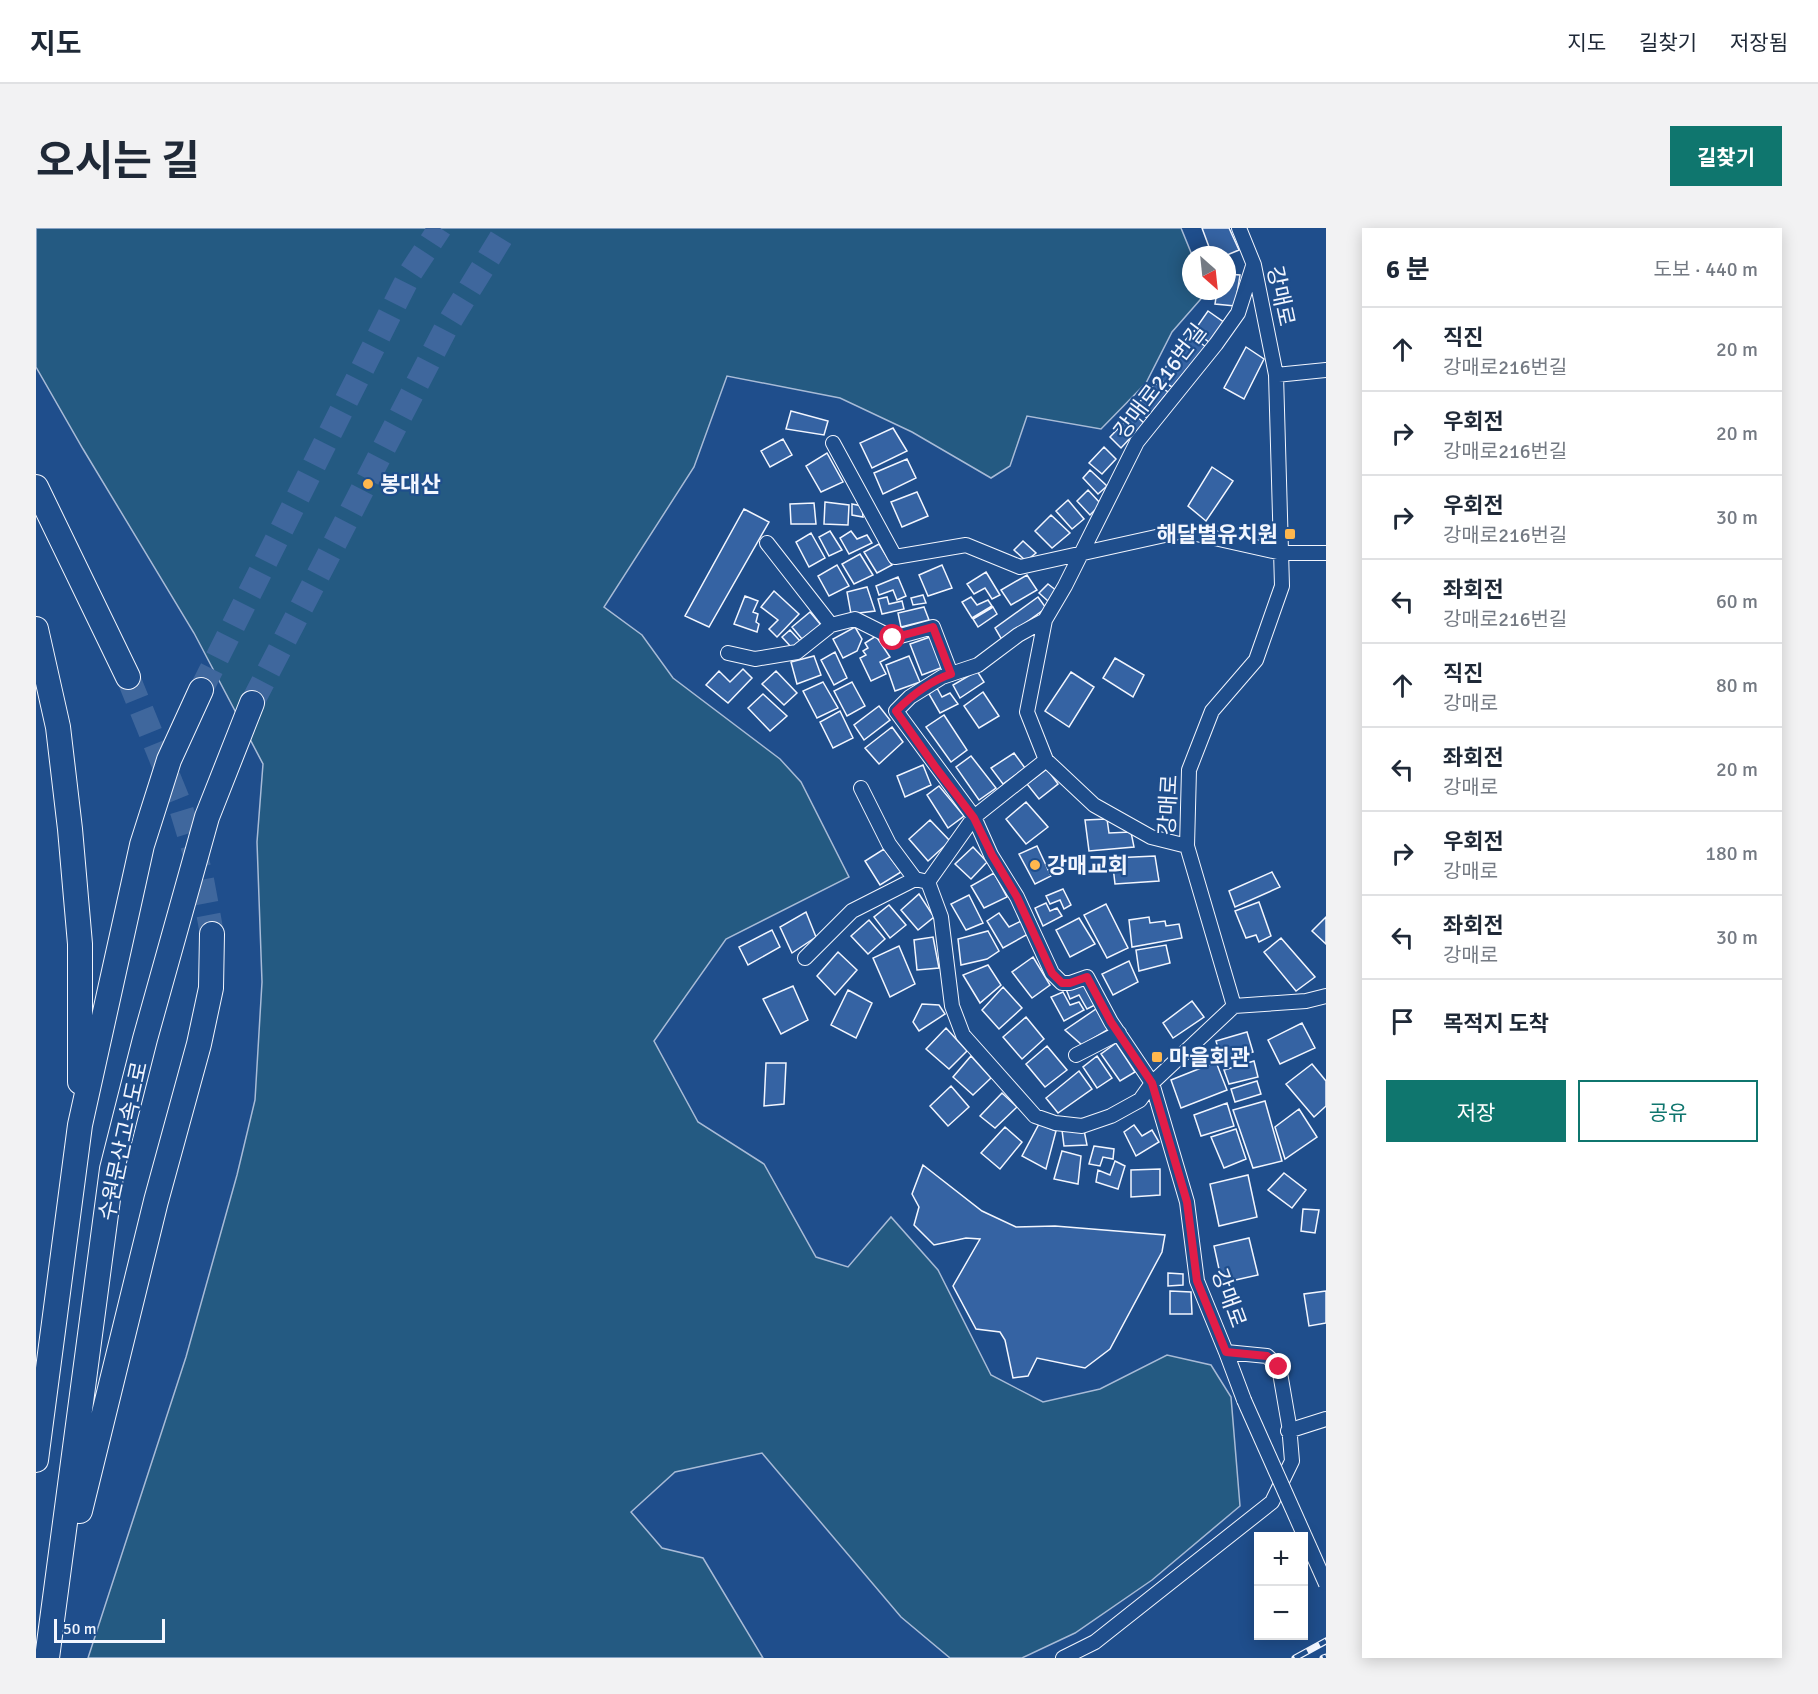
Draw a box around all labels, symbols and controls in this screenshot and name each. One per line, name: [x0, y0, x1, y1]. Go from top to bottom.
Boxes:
text: 지도: [30, 27, 82, 61]
text: 지도: [1567, 30, 1606, 56]
text: 길찾기: [1639, 30, 1697, 56]
text: 저장됨: [1730, 30, 1788, 56]
button: 길찾기: [1670, 126, 1782, 186]
text: 오시는 길: [36, 136, 200, 187]
north arrow: [1182, 246, 1236, 300]
text: 6 분: [1386, 254, 1430, 286]
text: 도보 · 440 m: [1654, 257, 1758, 282]
street label: 강매로: [1261, 263, 1301, 329]
street label: 강매로216번길: [1108, 318, 1212, 444]
text: 직진: [1443, 324, 1483, 351]
icon: ahead: [1386, 333, 1419, 366]
text: 20 m: [1716, 337, 1758, 362]
text: 강매로216번길: [1443, 355, 1567, 380]
text: 우회전: [1443, 408, 1504, 435]
icon: right: [1386, 417, 1419, 450]
text: 20 m: [1716, 421, 1758, 446]
text: 강매로216번길: [1443, 439, 1567, 464]
place label: 봉대산: [380, 471, 441, 498]
marker: 봉대산: [361, 477, 375, 491]
text: 우회전: [1443, 492, 1504, 519]
icon: right: [1386, 501, 1419, 534]
text: 30 m: [1716, 505, 1758, 530]
place label: 해달별유치원: [1157, 521, 1278, 548]
text: 강매로216번길: [1443, 523, 1567, 548]
marker: 해달별유치원: [1283, 527, 1297, 541]
text: 좌회전: [1443, 576, 1504, 603]
icon: left: [1386, 585, 1419, 618]
text: 60 m: [1716, 589, 1758, 614]
text: 강매로216번길: [1443, 607, 1567, 632]
route start: [879, 624, 905, 650]
text: 직진: [1443, 660, 1483, 687]
icon: ahead: [1386, 669, 1419, 702]
text: 80 m: [1716, 673, 1758, 698]
text: 강매로: [1443, 691, 1498, 716]
text: 좌회전: [1443, 744, 1504, 771]
icon: left: [1386, 753, 1419, 786]
text: 20 m: [1716, 757, 1758, 782]
street label: 강매로: [1153, 774, 1183, 836]
text: 강매로: [1443, 775, 1498, 800]
text: 우회전: [1443, 828, 1504, 855]
icon: right: [1386, 837, 1419, 870]
text: 180 m: [1705, 841, 1758, 866]
place label: 강매교회: [1047, 852, 1128, 879]
marker: 강매교회: [1028, 858, 1042, 872]
text: 강매로: [1443, 859, 1498, 884]
text: 좌회전: [1443, 912, 1504, 939]
icon: left: [1386, 921, 1419, 954]
text: 30 m: [1716, 925, 1758, 950]
text: 강매로: [1443, 943, 1498, 968]
icon: arrive: [1386, 1005, 1419, 1038]
text: 목적지 도착: [1443, 1010, 1549, 1037]
place label: 마을회관: [1169, 1044, 1250, 1071]
marker: 마을회관: [1150, 1050, 1164, 1064]
street label: 수원문산고속도로: [93, 1059, 153, 1223]
button: 저장: [1386, 1080, 1566, 1142]
button: 공유: [1578, 1080, 1758, 1142]
street label: 강매로: [1206, 1265, 1252, 1331]
route end: [1265, 1353, 1291, 1379]
map controls: [1254, 1532, 1308, 1640]
button: +: [1254, 1532, 1308, 1586]
button: −: [1254, 1586, 1308, 1640]
scale bar: [54, 1616, 165, 1644]
text: 50 m: [63, 1619, 97, 1639]

